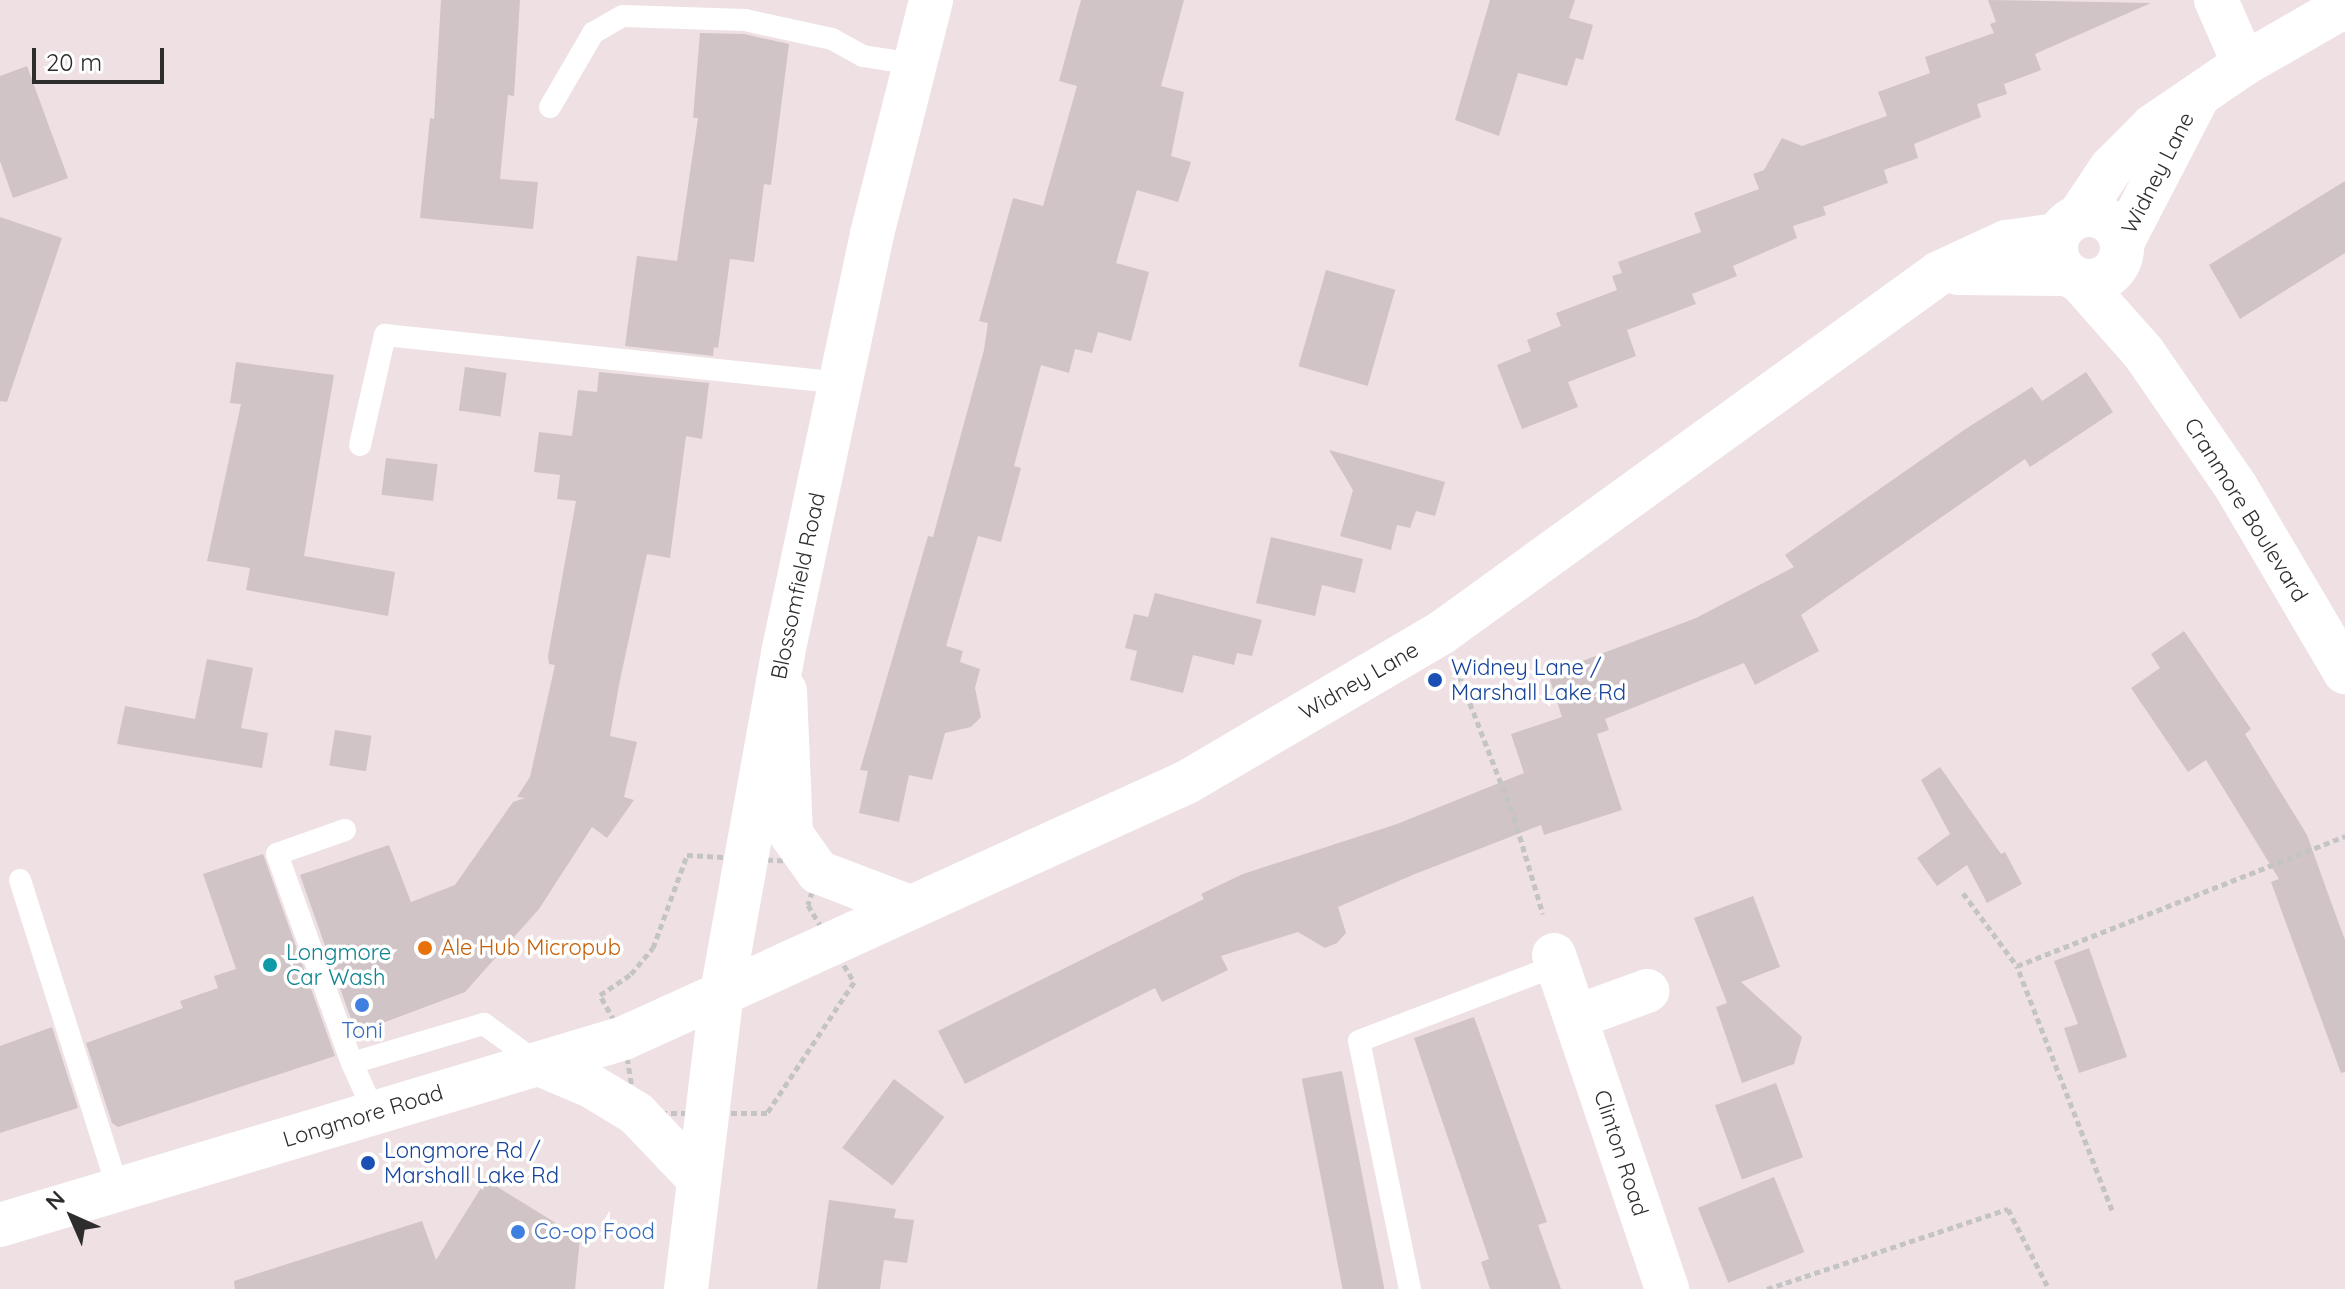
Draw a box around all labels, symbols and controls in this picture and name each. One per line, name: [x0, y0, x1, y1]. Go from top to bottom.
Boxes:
scale bar: [36, 32, 168, 82]
text: 20 m: [46, 47, 102, 77]
street label: Widney Lane: [2116, 108, 2200, 238]
street label: Cranmore Boulevard: [2179, 413, 2313, 607]
street label: Blossomfield Road: [765, 490, 831, 682]
street label: Widney Lane: [1295, 636, 1423, 726]
place label: Widney Lane / Marshall Lake Rd: [1451, 654, 1626, 706]
marker: Widney Lane / Marshall Lake Rd: [1426, 671, 1444, 689]
place label: Ale Hub Micropub: [441, 935, 621, 961]
place label: Longmore Car Wash: [286, 939, 391, 990]
marker: Ale Hub Micropub: [416, 939, 434, 957]
marker: Longmore Car Wash: [261, 956, 279, 974]
marker: Toni: [353, 996, 371, 1014]
place label: Toni: [341, 1018, 383, 1044]
street label: Longmore Road: [280, 1079, 446, 1153]
street label: Clinton Road: [1588, 1087, 1654, 1219]
place label: Longmore Rd / Marshall Lake Rd: [384, 1137, 559, 1188]
marker: Longmore Rd / Marshall Lake Rd: [359, 1154, 377, 1172]
north arrow: [32, 1177, 112, 1257]
text: N: [39, 1184, 71, 1216]
place label: Co-op Food: [534, 1219, 655, 1245]
marker: Co-op Food: [509, 1223, 527, 1241]

